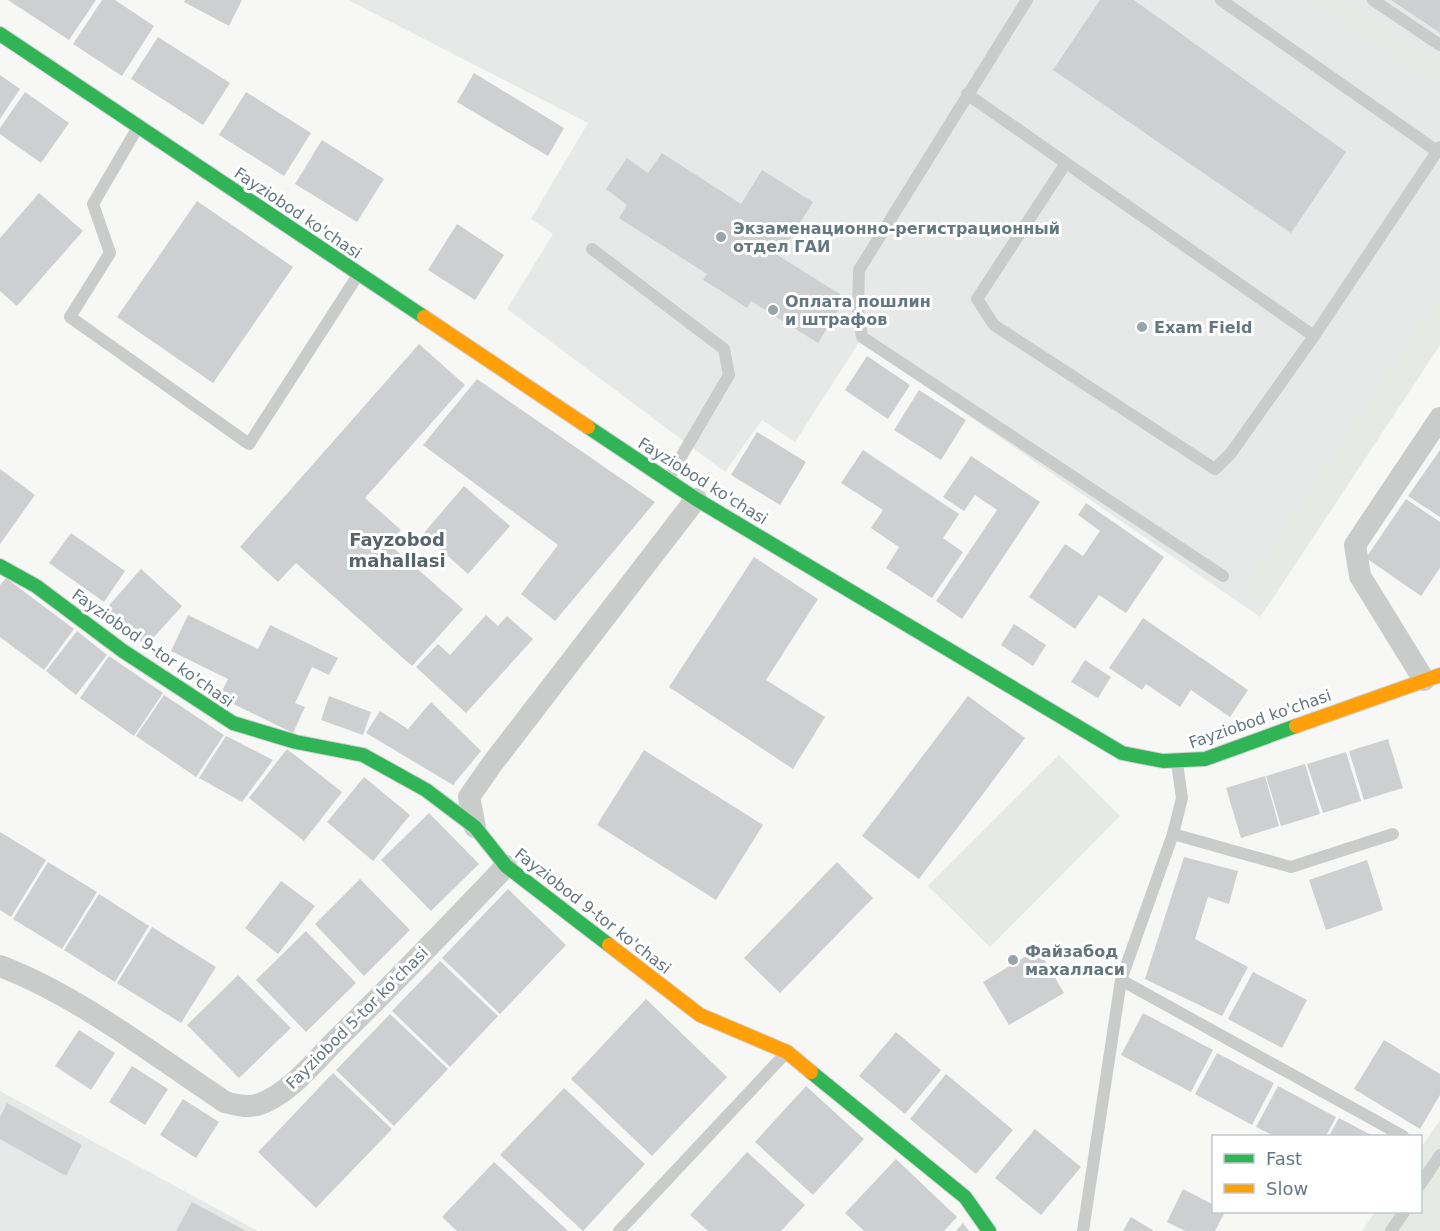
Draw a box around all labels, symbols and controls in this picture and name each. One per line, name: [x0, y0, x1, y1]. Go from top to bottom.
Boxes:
street label: Fayziobod ko'chasi: [231, 163, 365, 263]
place label: Экзаменационно-регистрационный отдел ГАИ: [733, 219, 1060, 256]
marker: Экзаменационно-регистрационный отдел ГАИ: [714, 230, 728, 244]
place label: Оплата пошлин и штрафов: [785, 292, 931, 329]
marker: Оплата пошлин и штрафов: [766, 303, 780, 317]
place label: Exam Field: [1154, 318, 1253, 337]
marker: Exam Field: [1135, 320, 1149, 334]
street label: Fayziobod ko'chasi: [635, 433, 771, 529]
district label: Fayzobod mahallasi: [348, 529, 446, 571]
street label: Fayziobod 9-tor ko'chasi: [69, 585, 237, 711]
street label: Fayziobod ko'chasi: [1186, 686, 1334, 752]
street label: Fayziobod 9-tor ko'chasi: [511, 844, 675, 978]
place label: Файзабод махалласи: [1025, 942, 1125, 979]
street label: Fayziobod 5-tor ko'chasi: [282, 943, 432, 1093]
marker: Файзабод махалласи: [1006, 953, 1020, 967]
legend: [1212, 1135, 1422, 1213]
text: Fast: [1266, 1148, 1302, 1169]
text: Slow: [1266, 1178, 1308, 1199]

